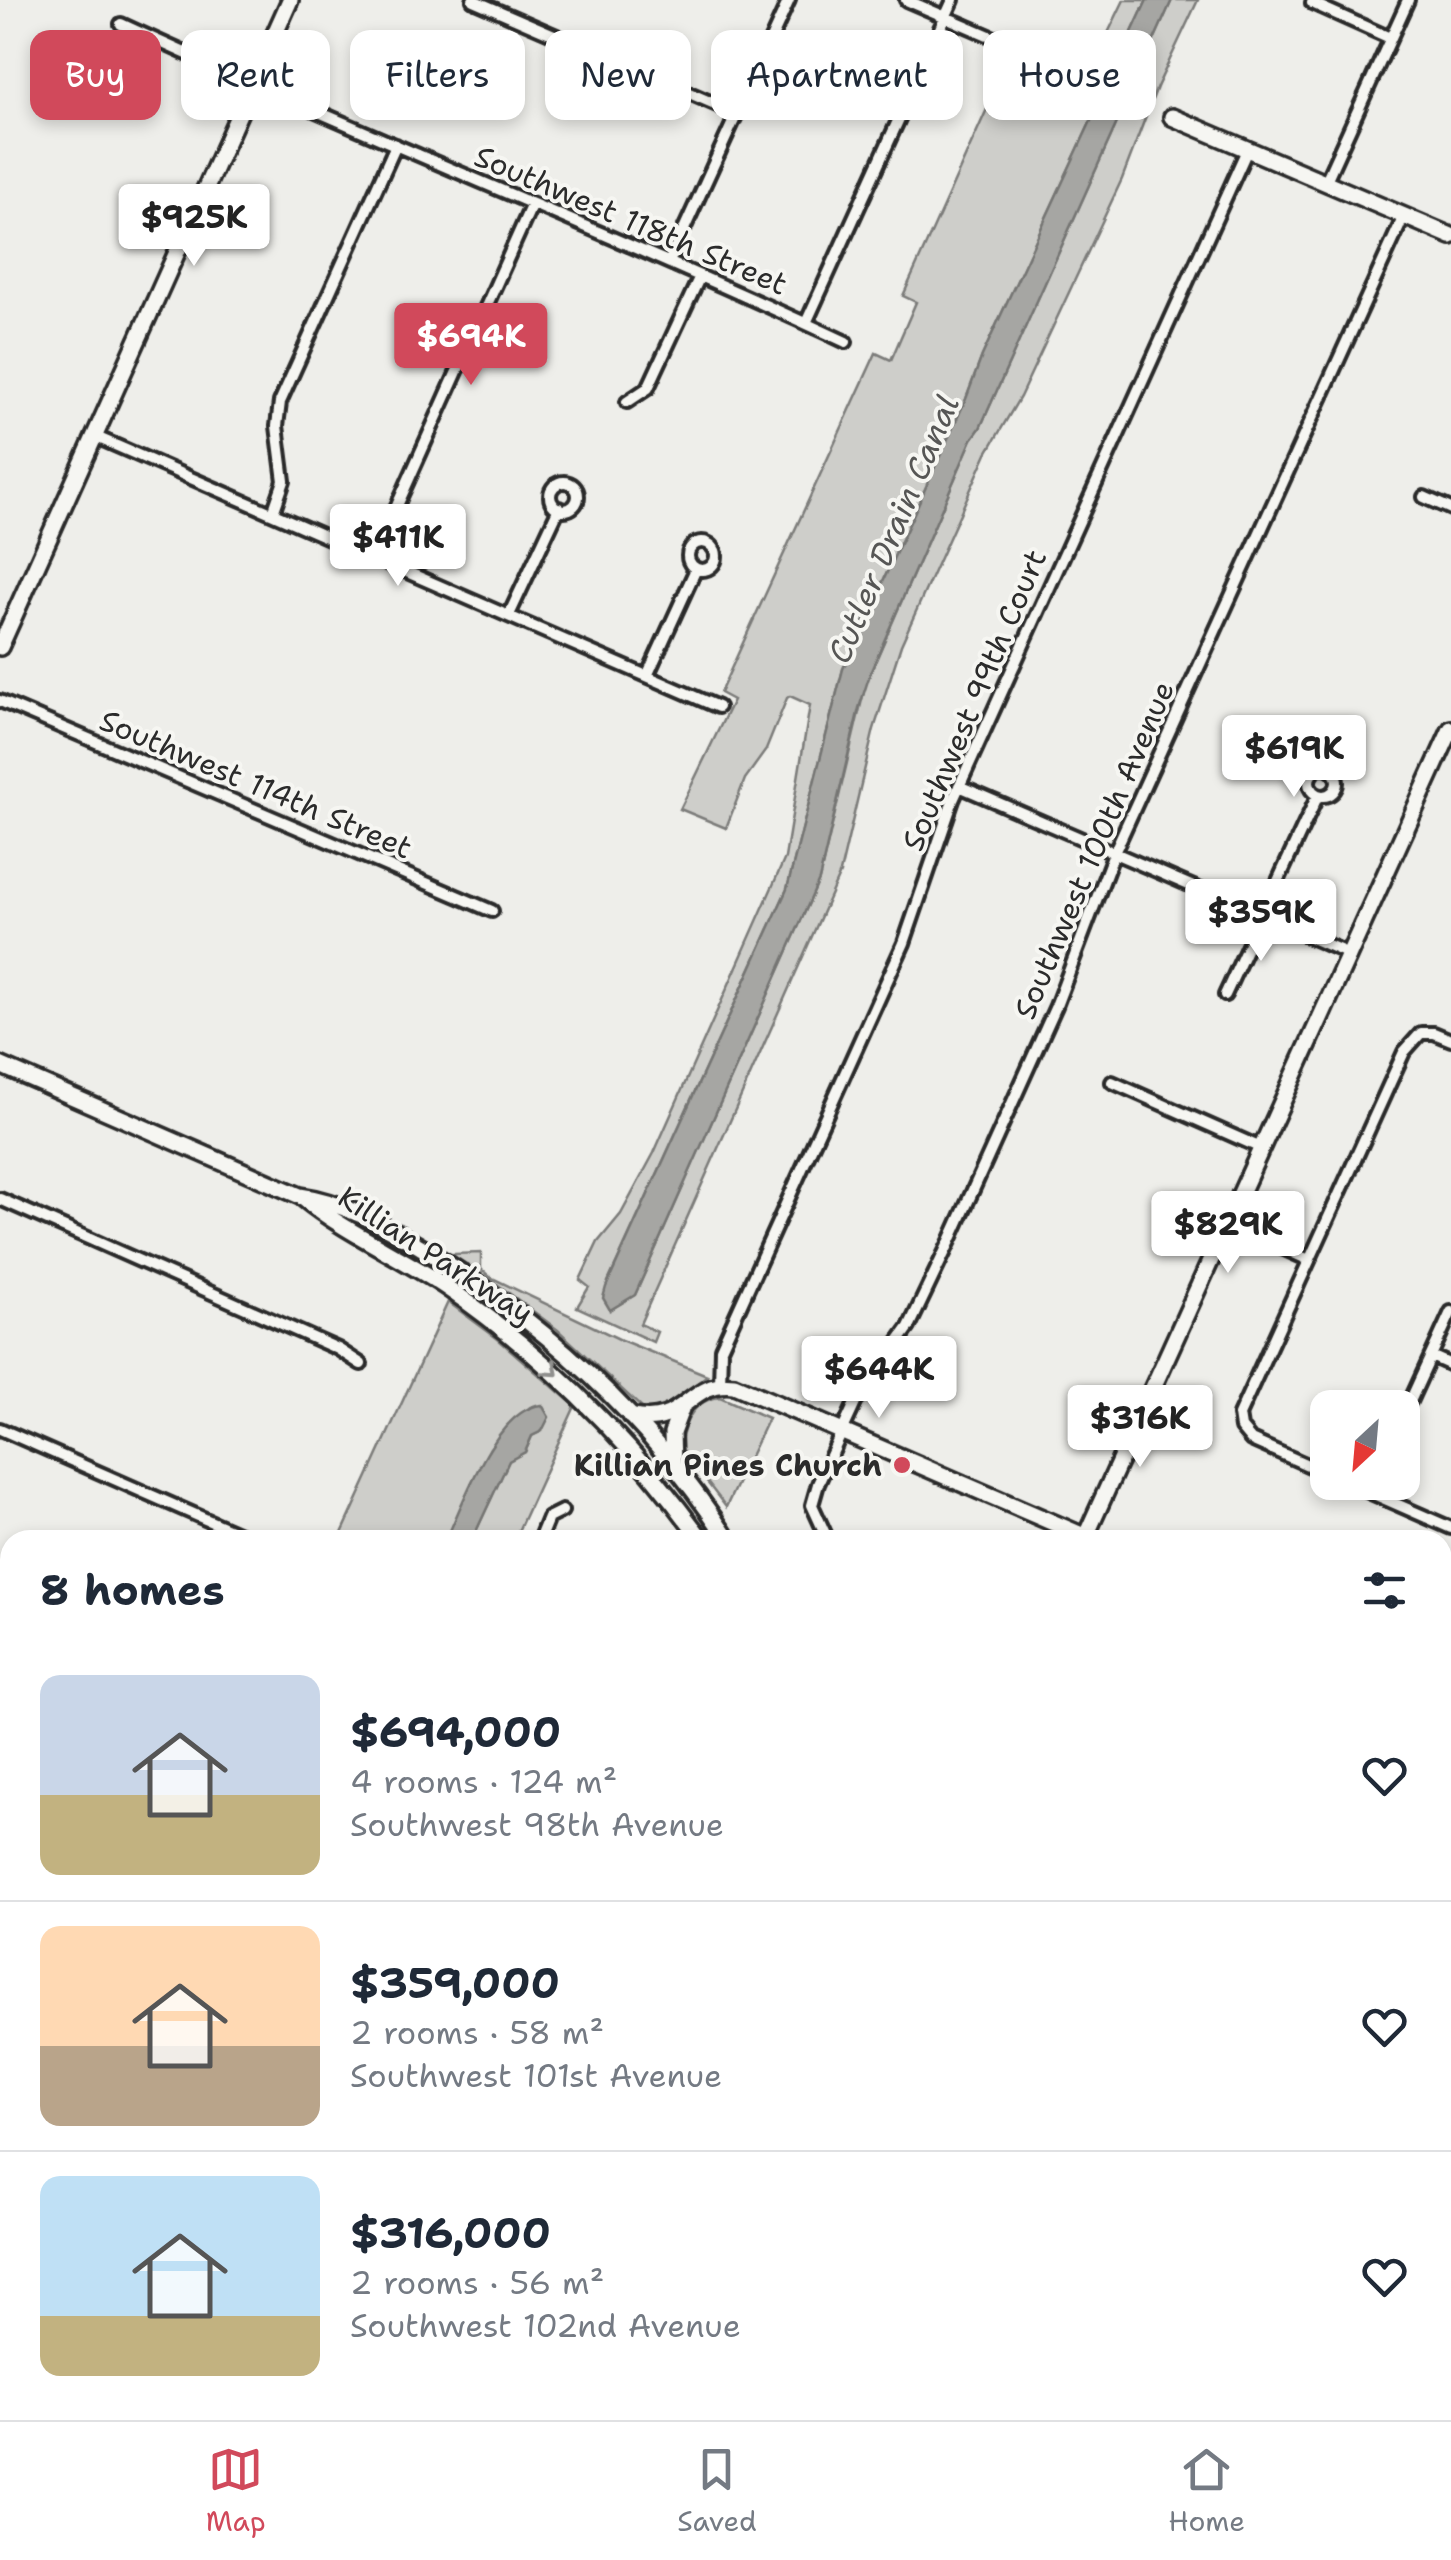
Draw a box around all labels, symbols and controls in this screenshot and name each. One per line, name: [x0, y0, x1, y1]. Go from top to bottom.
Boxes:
chip: Buy: [30, 30, 161, 120]
chip: Rent: [181, 30, 330, 120]
chip: Filters: [350, 30, 525, 120]
chip: New: [545, 30, 691, 120]
chip: Apartment: [711, 30, 963, 120]
chip: House: [983, 30, 1156, 120]
street label: Southwest 118th Street: [468, 135, 794, 305]
pin: $925K: [124, 184, 264, 269]
text: $925K: [141, 195, 247, 238]
pin: $694K: [401, 303, 541, 388]
text: $694K: [416, 314, 526, 357]
water label: Cutler Drain Canal: [817, 388, 969, 670]
pin: $411K: [328, 504, 468, 589]
text: $411K: [352, 515, 444, 558]
street label: Southwest 99th Court: [892, 543, 1056, 857]
street label: Southwest 100th Avenue: [1004, 675, 1184, 1025]
street label: Southwest 114th Street: [94, 700, 418, 868]
pin: $619K: [1224, 715, 1364, 800]
text: $619K: [1244, 726, 1344, 769]
pin: $359K: [1191, 879, 1331, 964]
text: $359K: [1207, 890, 1315, 933]
street label: Killian Parkway: [330, 1176, 542, 1334]
pin: $829K: [1158, 1191, 1298, 1276]
text: $829K: [1173, 1202, 1283, 1245]
pin: $644K: [809, 1336, 949, 1421]
text: $644K: [824, 1347, 934, 1390]
one-way arrow: [540, 1358, 559, 1376]
pin: $316K: [1070, 1385, 1210, 1470]
north arrow: [1310, 1390, 1420, 1500]
map controls: [1310, 1390, 1420, 1500]
text: $316K: [1090, 1396, 1190, 1439]
place label: Killian Pines Church: [574, 1445, 882, 1486]
marker: Killian Pines Church: [891, 1454, 913, 1476]
text: 8 homes: [40, 1562, 225, 1618]
icon: filters: [1357, 1563, 1412, 1618]
text: $694,000: [350, 1704, 561, 1760]
icon: home: [120, 1715, 240, 1835]
icon: heart: [1357, 1748, 1412, 1803]
text: 4 rooms · 124 m²: [350, 1760, 617, 1803]
text: Southwest 98th Avenue: [350, 1803, 724, 1846]
text: $359,000: [350, 1955, 560, 2011]
icon: home: [120, 1966, 240, 2086]
icon: heart: [1357, 1999, 1412, 2054]
text: 2 rooms · 58 m²: [350, 2011, 604, 2054]
text: Southwest 101st Avenue: [350, 2054, 722, 2097]
text: $316,000: [350, 2205, 551, 2261]
icon: home: [120, 2216, 240, 2336]
icon: heart: [1357, 2249, 1412, 2304]
text: 2 rooms · 56 m²: [350, 2261, 604, 2304]
text: Southwest 102nd Avenue: [350, 2304, 741, 2347]
tab: Map: [206, 2442, 266, 2540]
tab: Saved: [677, 2442, 757, 2540]
tab: Home: [1168, 2442, 1245, 2540]

